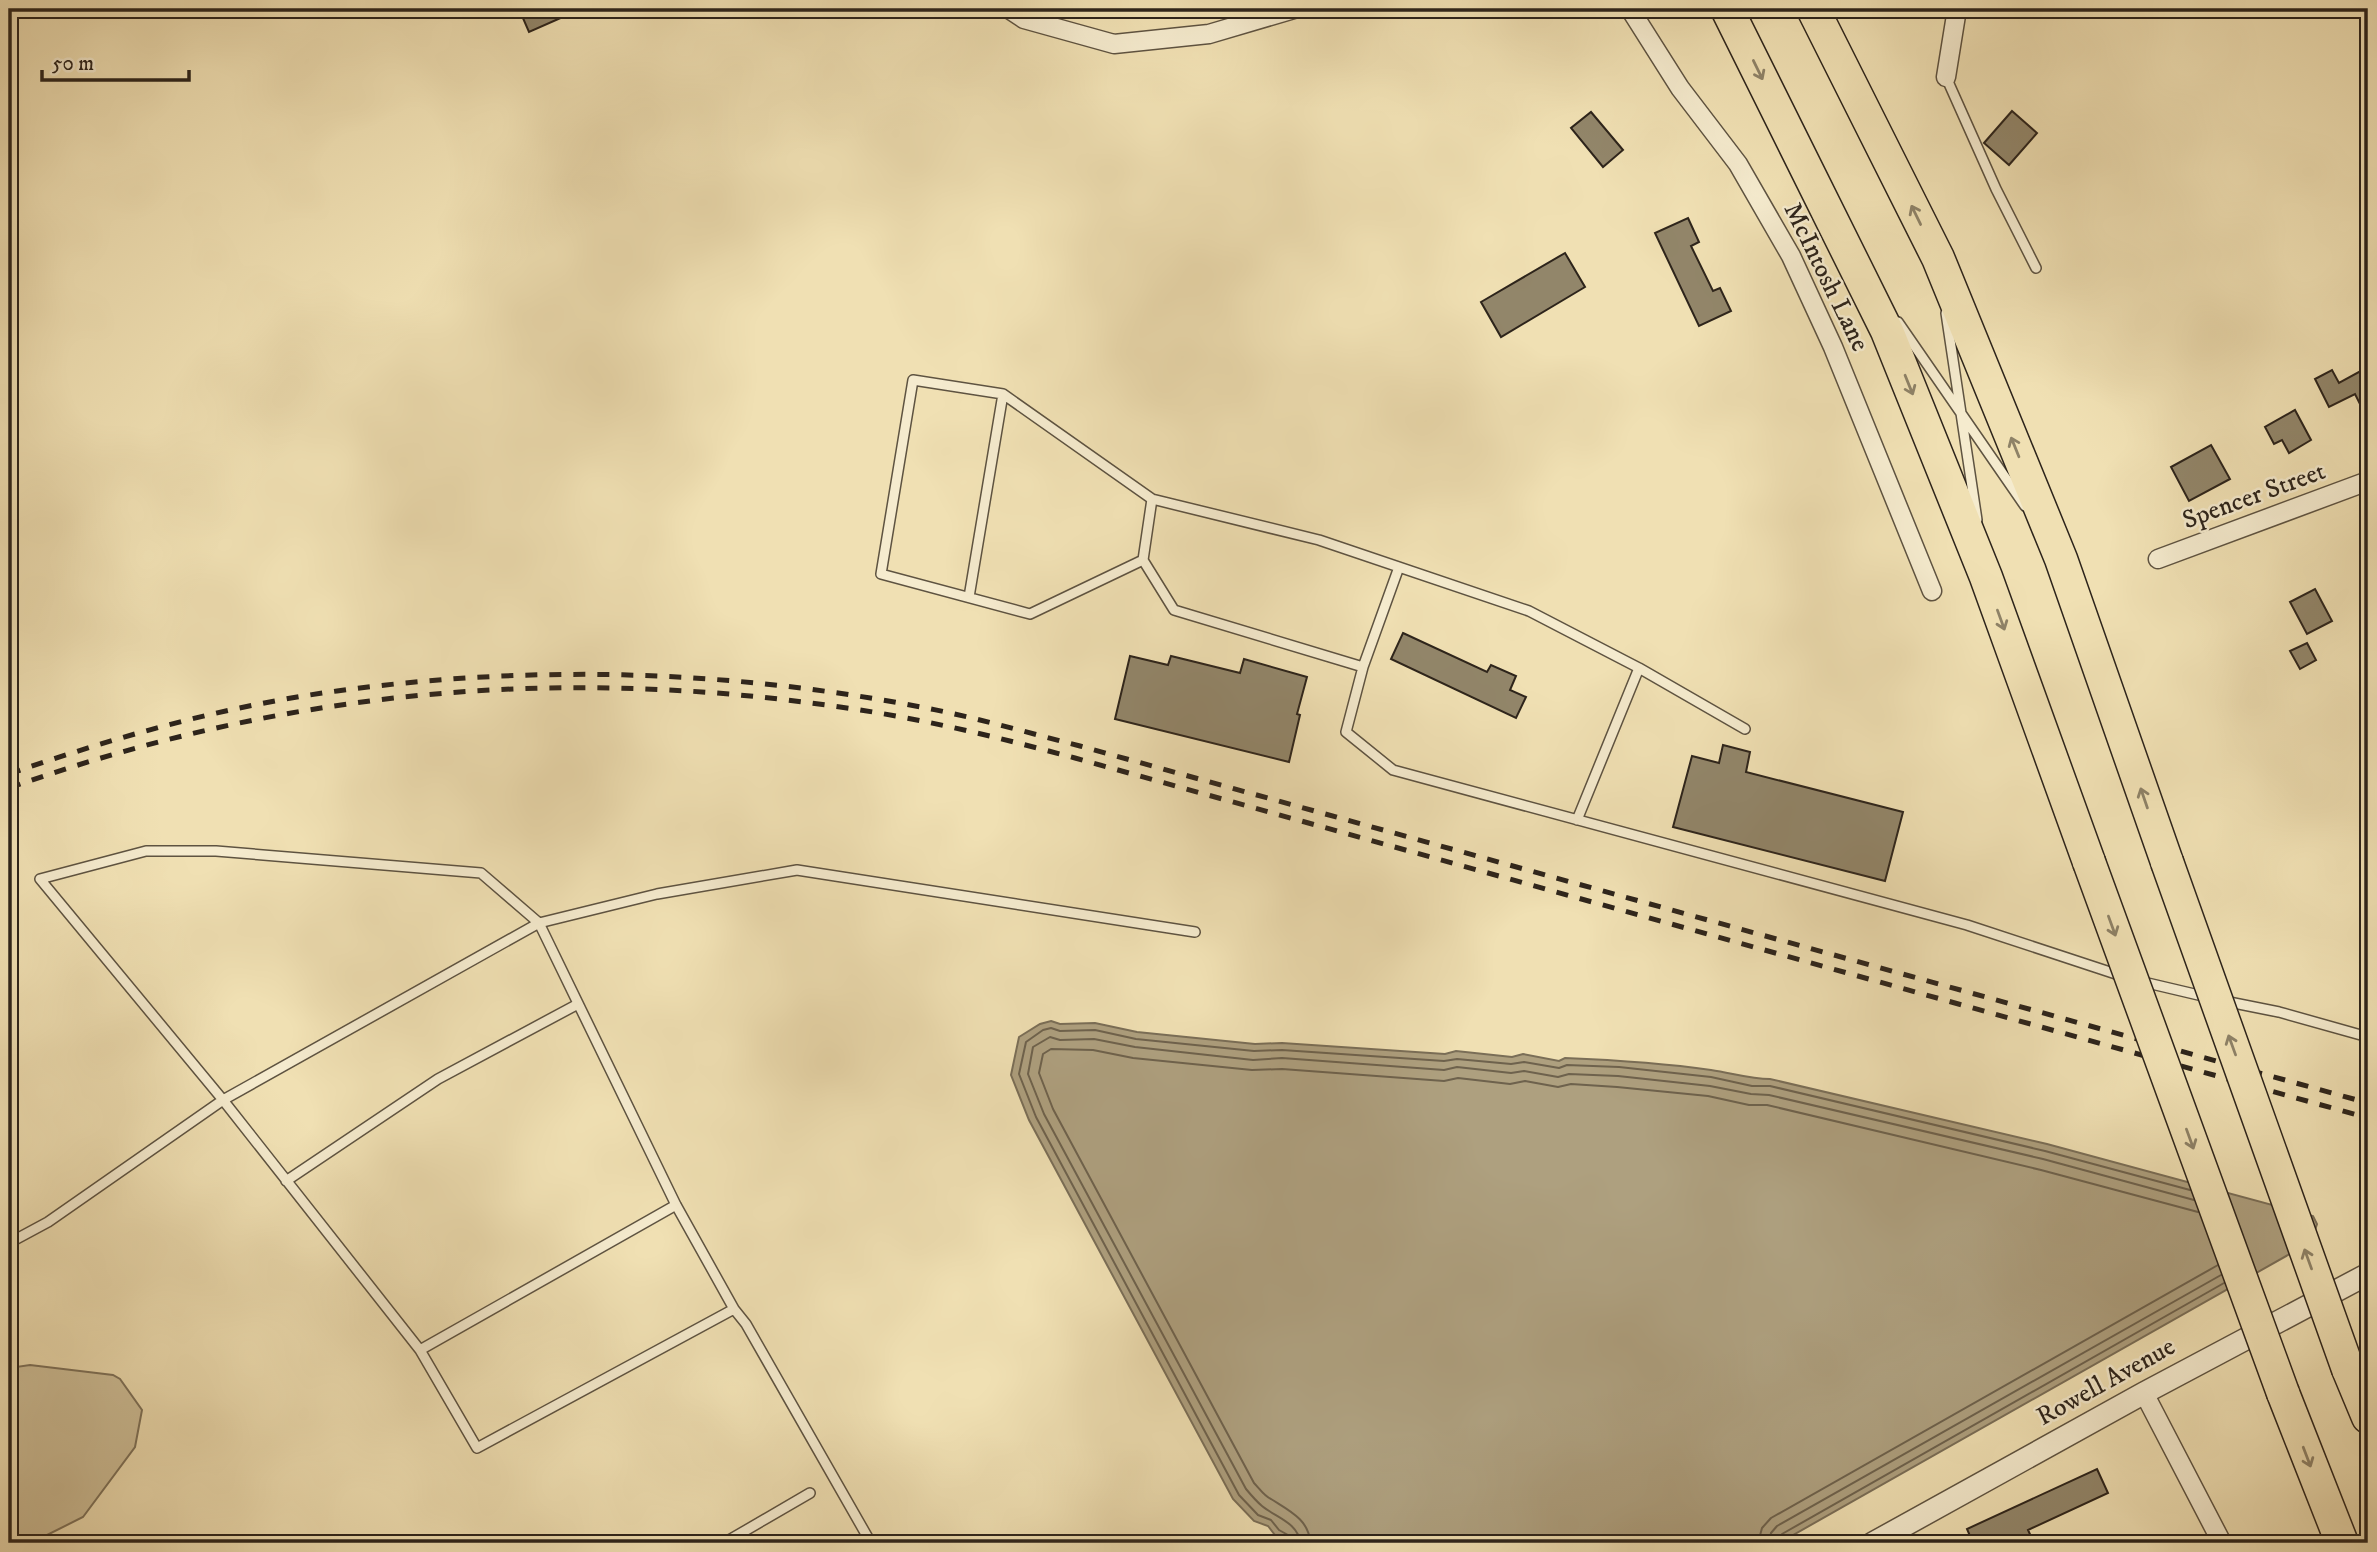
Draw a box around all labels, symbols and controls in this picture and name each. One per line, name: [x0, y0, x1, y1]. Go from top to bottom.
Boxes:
scale bar: [42, 38, 189, 82]
text: 50 m: [52, 51, 94, 77]
one-way arrow: [1751, 59, 1765, 80]
street label: McIntosh Lane: [1776, 197, 1876, 357]
one-way arrow: [1909, 205, 1922, 226]
one-way arrow: [1903, 374, 1916, 395]
one-way arrow: [2008, 436, 2021, 458]
street label: Spencer Street: [2178, 455, 2330, 537]
one-way arrow: [1996, 608, 2008, 630]
one-way arrow: [2137, 787, 2150, 809]
one-way arrow: [2107, 914, 2119, 936]
one-way arrow: [2225, 1034, 2237, 1056]
one-way arrow: [2185, 1128, 2197, 1150]
one-way arrow: [2301, 1248, 2314, 1270]
street label: Rowell Avenue: [2031, 1330, 2181, 1434]
one-way arrow: [2302, 1446, 2315, 1467]

